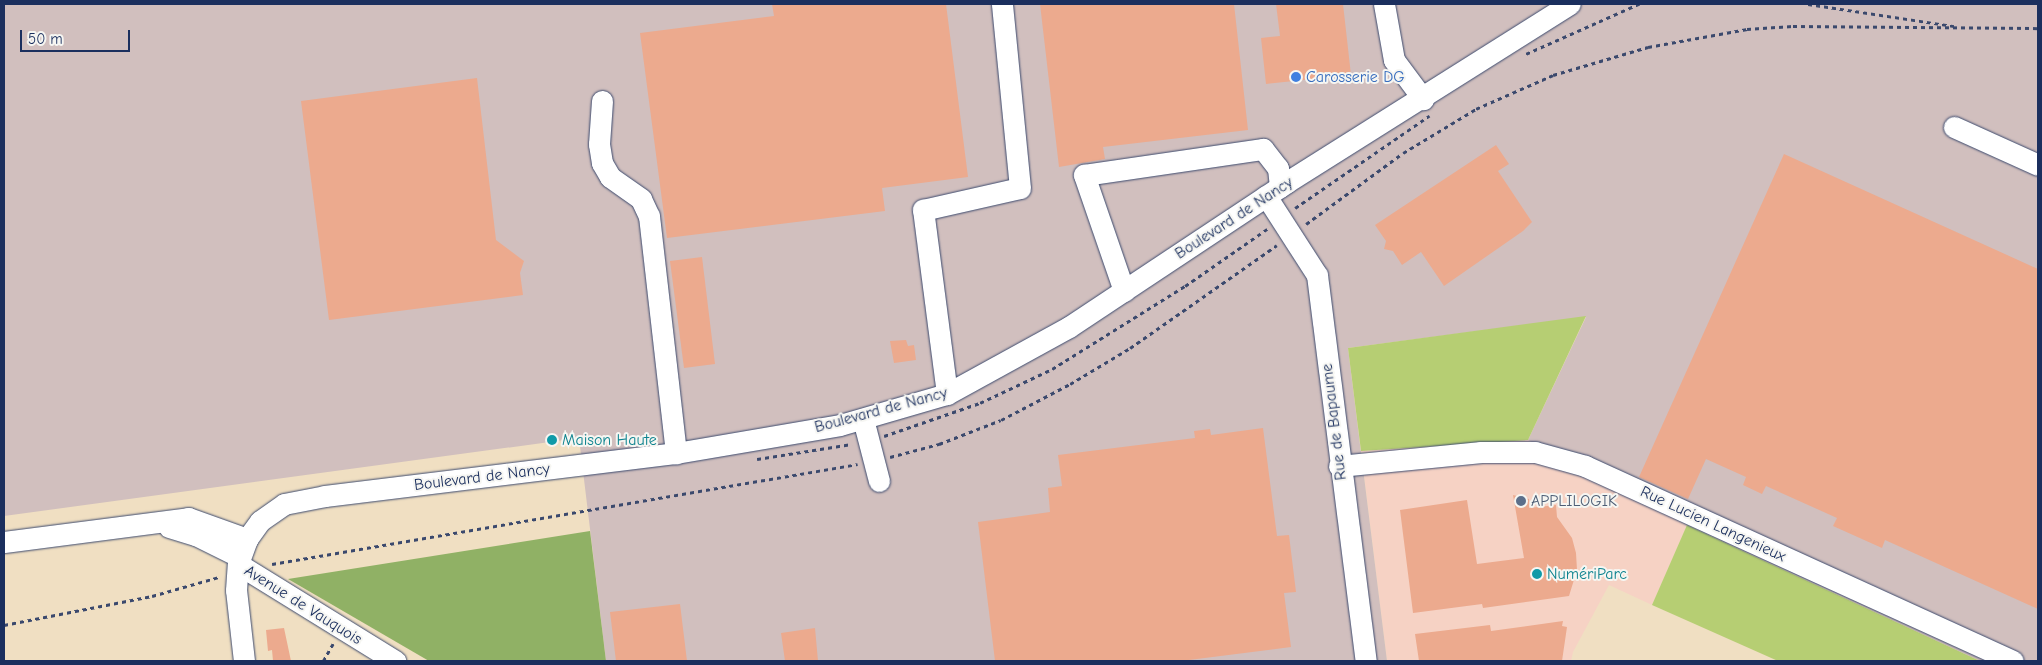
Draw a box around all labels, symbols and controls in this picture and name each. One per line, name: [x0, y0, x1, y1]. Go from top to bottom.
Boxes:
scale bar: [22, 20, 132, 52]
text: 50 m: [28, 30, 63, 48]
place label: Carosserie DG: [1306, 67, 1405, 87]
marker: Carosserie DG: [1290, 71, 1302, 83]
street label: Boulevard de Nancy: [1171, 173, 1297, 263]
street label: Rue de Bapaume: [1317, 363, 1351, 481]
street label: Boulevard de Nancy: [812, 383, 950, 437]
place label: Maison Haute: [562, 430, 657, 450]
marker: Maison Haute: [546, 434, 558, 446]
street label: Boulevard de Nancy: [413, 459, 551, 495]
street label: Rue Lucien Langenieux: [1637, 482, 1789, 566]
place label: APPLILOGIK: [1531, 491, 1617, 511]
marker: APPLILOGIK: [1515, 495, 1527, 507]
street label: Avenue de Vauquois: [241, 561, 365, 649]
place label: NumériParc: [1547, 564, 1627, 584]
marker: NumériParc: [1531, 568, 1543, 580]

